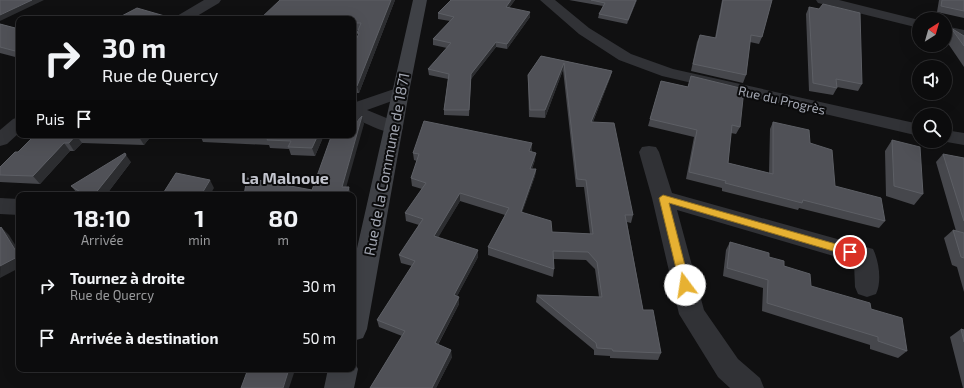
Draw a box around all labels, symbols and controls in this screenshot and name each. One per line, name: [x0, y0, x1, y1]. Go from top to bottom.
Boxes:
north arrow: [912, 12, 952, 52]
map controls: [912, 12, 952, 148]
text: 30 m: [102, 30, 166, 64]
icon: right: [36, 32, 88, 84]
button: sound: [912, 60, 952, 100]
text: Rue de Quercy: [102, 64, 218, 86]
street label: Rue de la Commune de 1871: [359, 71, 413, 257]
street label: Rue du Progrès: [737, 82, 827, 118]
icon: arrive: [73, 108, 95, 130]
button: search: [912, 108, 952, 148]
text: Puis: [36, 110, 65, 128]
district label: La Malnoue: [241, 168, 329, 187]
text: 18:10: [74, 203, 131, 232]
text: 1: [194, 203, 205, 232]
text: 80: [268, 203, 298, 232]
text: Arrivée: [81, 232, 123, 248]
text: min: [188, 232, 211, 248]
text: m: [278, 232, 289, 248]
pin: [833, 235, 867, 269]
icon: arrive: [839, 241, 861, 263]
position arrow: [664, 264, 706, 306]
text: Tournez à droite: [70, 269, 185, 287]
icon: right: [36, 275, 58, 297]
text: 30 m: [302, 277, 336, 295]
text: Rue de Quercy: [70, 287, 154, 303]
icon: arrive: [36, 327, 58, 349]
text: Arrivée à destination: [70, 329, 218, 347]
text: 50 m: [302, 329, 336, 347]

